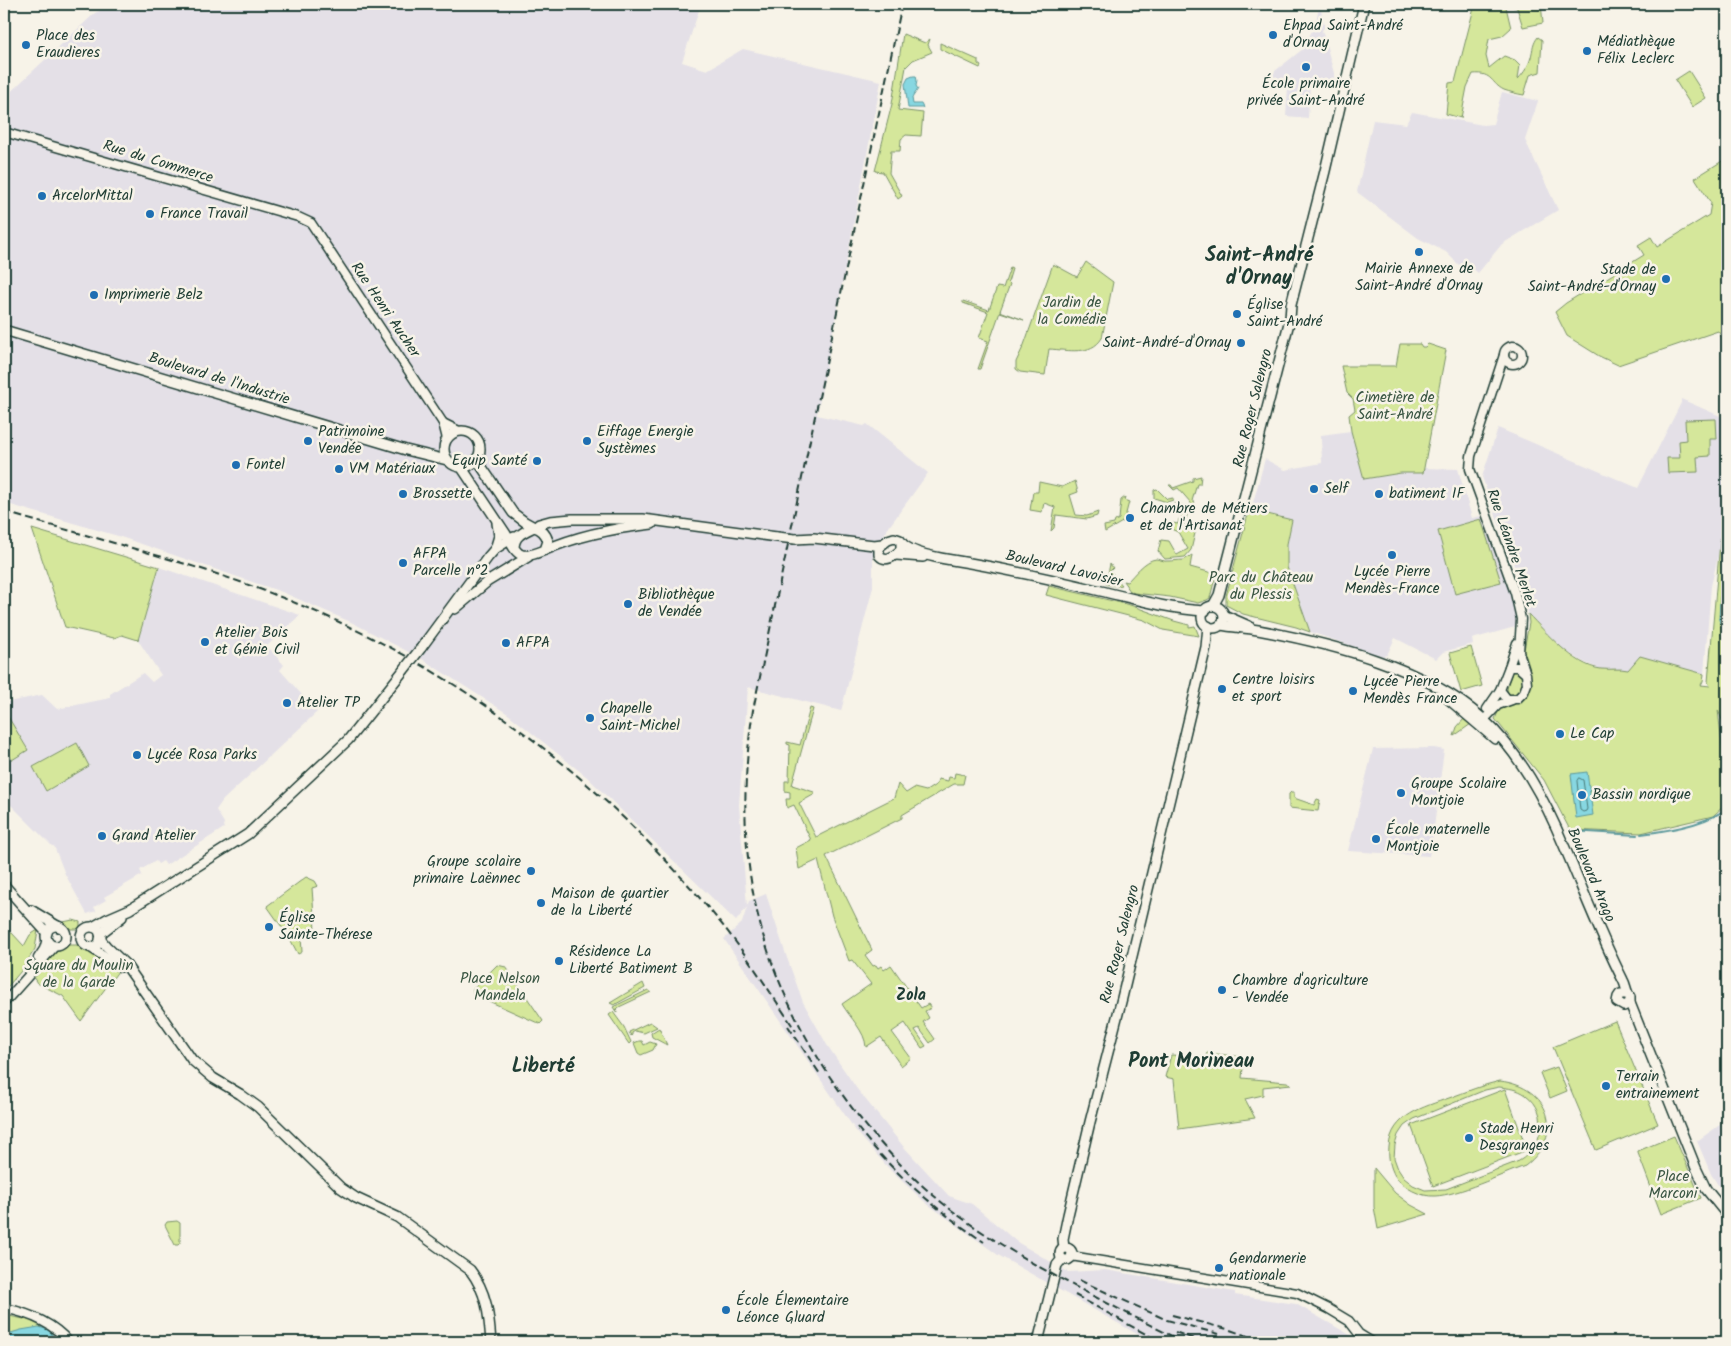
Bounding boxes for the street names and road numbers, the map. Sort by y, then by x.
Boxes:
street label: Rue du Commerce [100,134,216,190]
street label: Rue Henri Aucher [344,257,427,364]
street label: Boulevard de l'Industrie [145,346,293,412]
street label: Rue Roger Salengro [1227,346,1279,470]
street label: Rue Léandre Merlet [1480,486,1543,610]
street label: Boulevard Lavoisier [1003,544,1126,594]
street label: Boulevard Arago [1560,824,1622,926]
street label: Rue Roger Salengro [1094,882,1146,1006]

